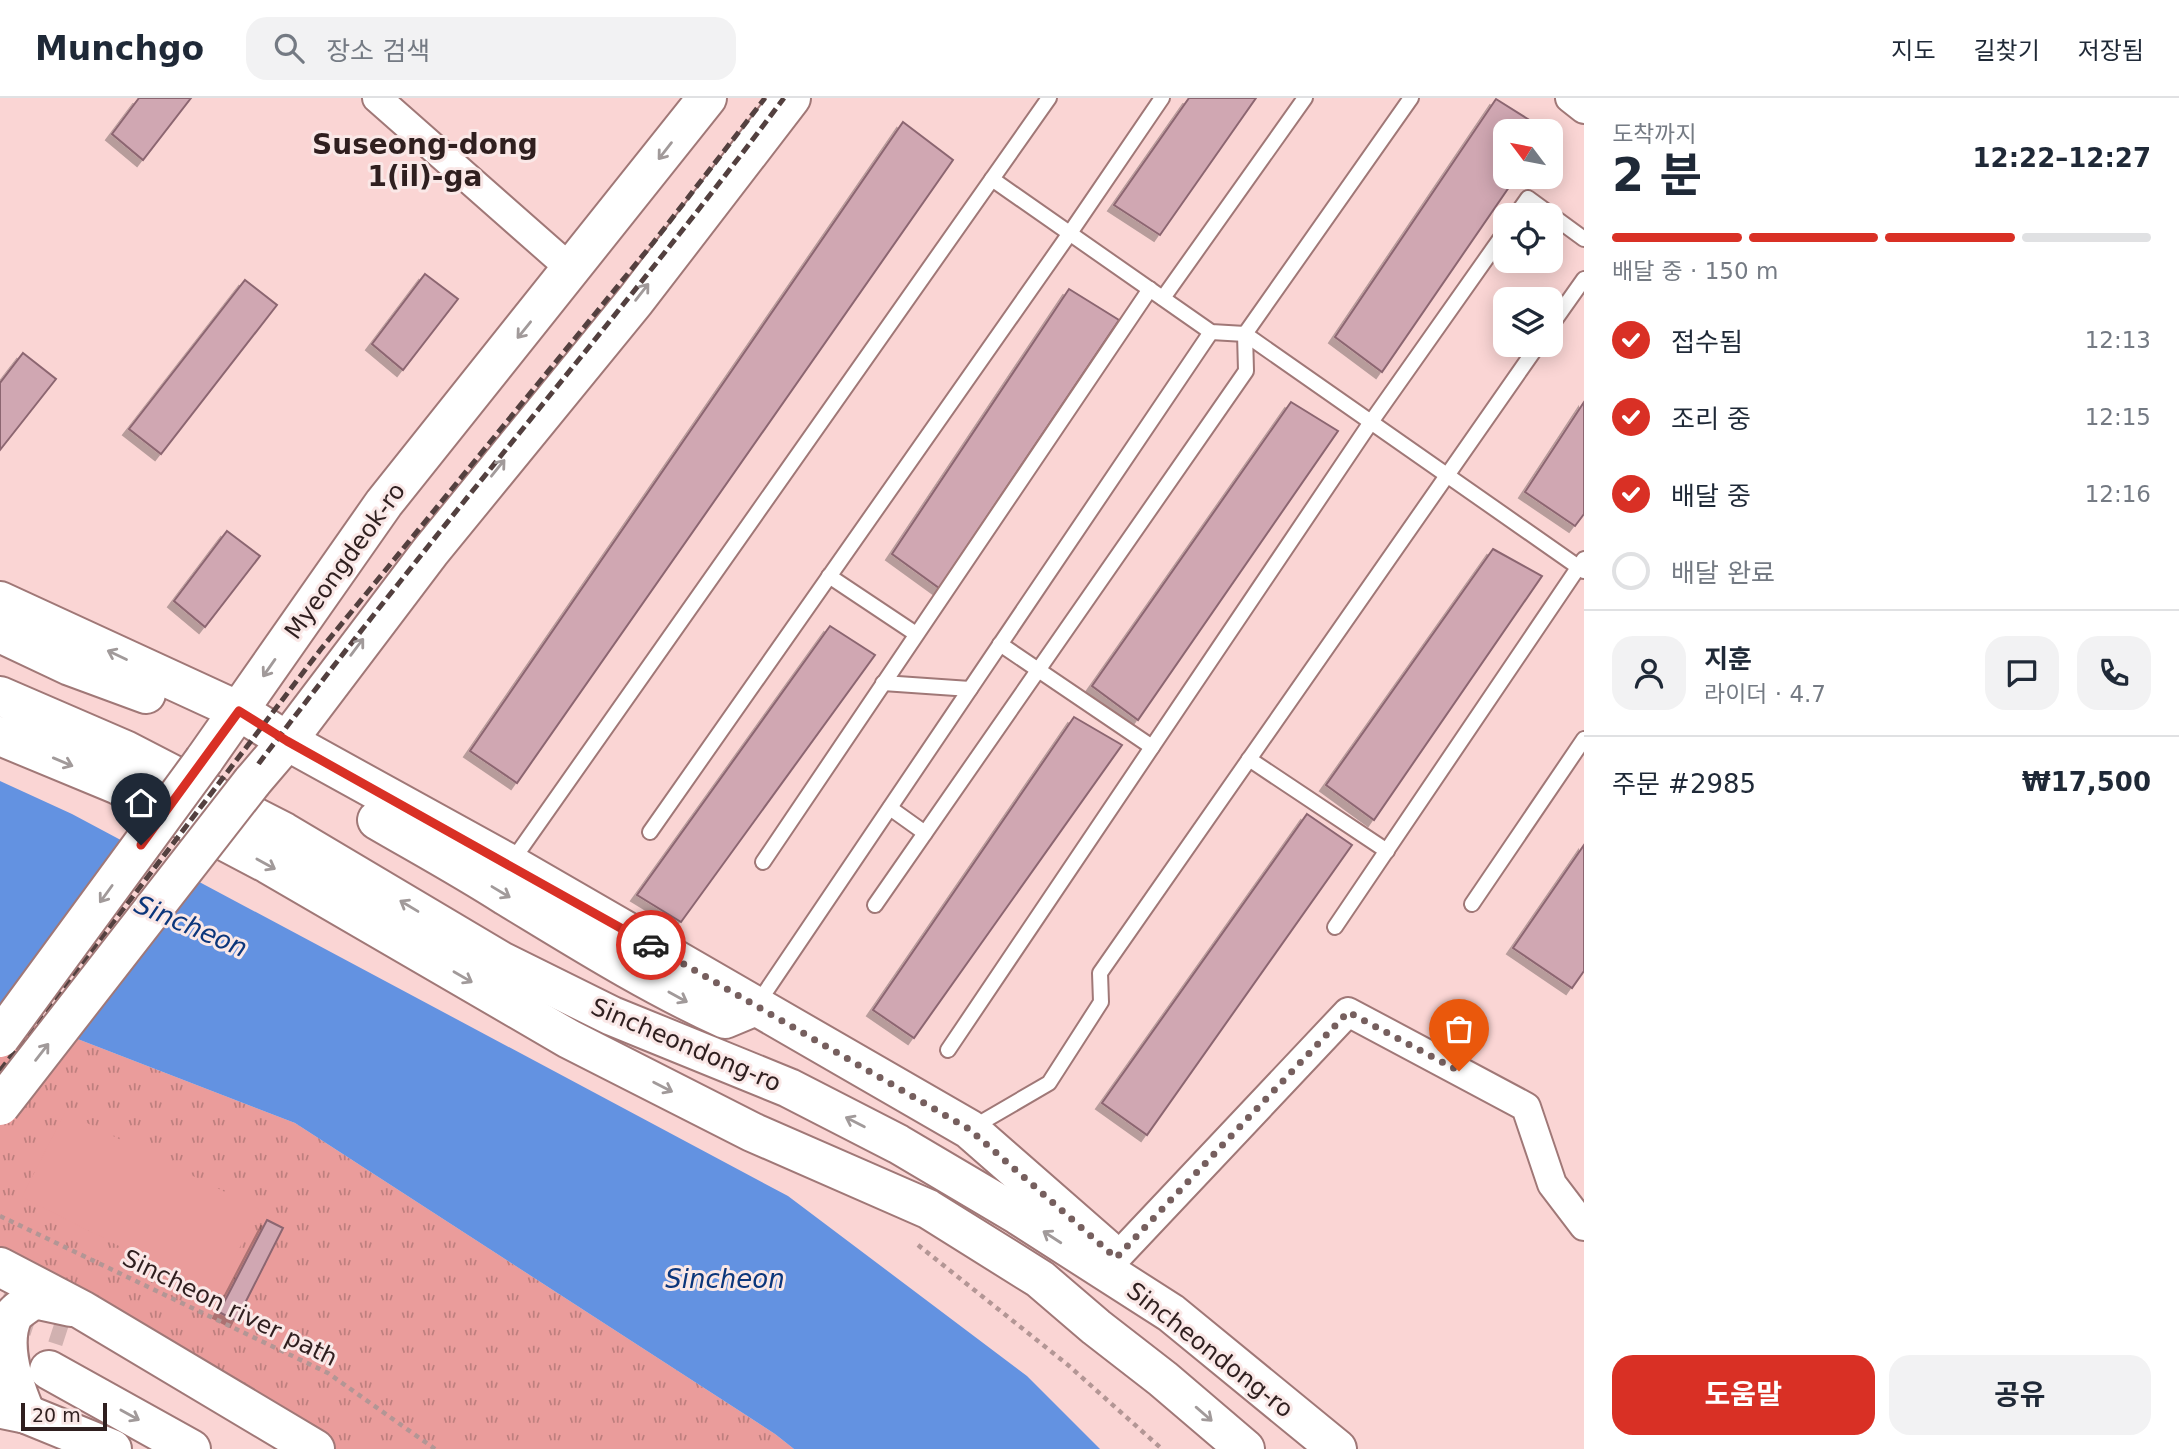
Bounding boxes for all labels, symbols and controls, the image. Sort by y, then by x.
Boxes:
search box [246,17,736,80]
text: Munchgo [35,29,204,68]
icon: search [270,29,308,67]
text: 장소 검색 [326,36,430,66]
text: 지도 [1891,37,1936,65]
text: 길찾기 [1974,37,2040,65]
text: 저장됨 [2078,37,2144,65]
north arrow [1493,119,1563,189]
map controls [1493,119,1563,357]
text: 도착까지 [1612,121,1697,147]
district label: Suseong-dong 1(il)-ga [312,128,538,193]
one-way arrow [657,142,673,160]
text: 12:22–12:27 [1972,143,2151,173]
text: 2 분 [1612,148,1702,202]
button: locate [1493,203,1563,273]
text: 배달 중 · 150 m [1612,258,1778,284]
one-way arrow [634,283,649,302]
button: layers [1493,287,1563,357]
one-way arrow [516,320,531,338]
icon: check [1612,321,1650,359]
text: 접수됨 [1671,327,1743,357]
text: 12:13 [2085,327,2151,353]
icon: check [1612,398,1650,436]
text: 조리 중 [1671,404,1751,434]
text: 12:15 [2085,404,2151,430]
one-way arrow [490,460,506,478]
icon: check [1612,475,1650,513]
street label: Myeongdeok-ro [279,478,411,644]
text: 배달 중 [1671,481,1751,511]
text: 12:16 [2085,481,2151,507]
text: 배달 완료 [1671,558,1775,588]
button: person [1612,636,1686,710]
button: chat [1985,636,2059,710]
button: phone [2077,636,2151,710]
one-way arrow [349,638,364,656]
text: 지훈 [1704,644,1752,674]
one-way arrow [107,648,128,661]
one-way arrow [262,658,276,677]
text: 라이더 · 4.7 [1704,681,1826,707]
one-way arrow [52,757,73,770]
text: ₩17,500 [2022,767,2151,797]
text: 주문 #2985 [1612,769,1756,799]
pin [111,773,171,845]
icon: home [122,784,160,822]
one-way arrow [256,857,276,871]
one-way arrow [98,884,113,903]
one-way arrow [490,886,510,900]
water label: Sincheon [130,889,252,963]
one-way arrow [399,899,419,913]
courier [616,910,686,980]
icon: car [632,926,670,964]
one-way arrow [453,971,473,985]
one-way arrow [667,990,688,1004]
street label: Sincheondong-ro [587,992,785,1098]
pin [1429,999,1489,1071]
icon: bag [1440,1010,1478,1048]
one-way arrow [34,1044,49,1062]
one-way arrow [652,1080,673,1094]
one-way arrow [845,1115,866,1129]
one-way arrow [1042,1229,1062,1243]
street label: Sincheon river path [118,1244,342,1372]
water label: Sincheon [665,1264,785,1294]
street label: Sincheondong-ro [1121,1276,1299,1424]
button: 도움말 [1612,1355,1875,1435]
button: 공유 [1889,1355,2151,1435]
scale bar [21,1400,107,1432]
text: 20 m [32,1404,81,1426]
one-way arrow [1195,1406,1213,1422]
one-way arrow [119,1409,140,1422]

